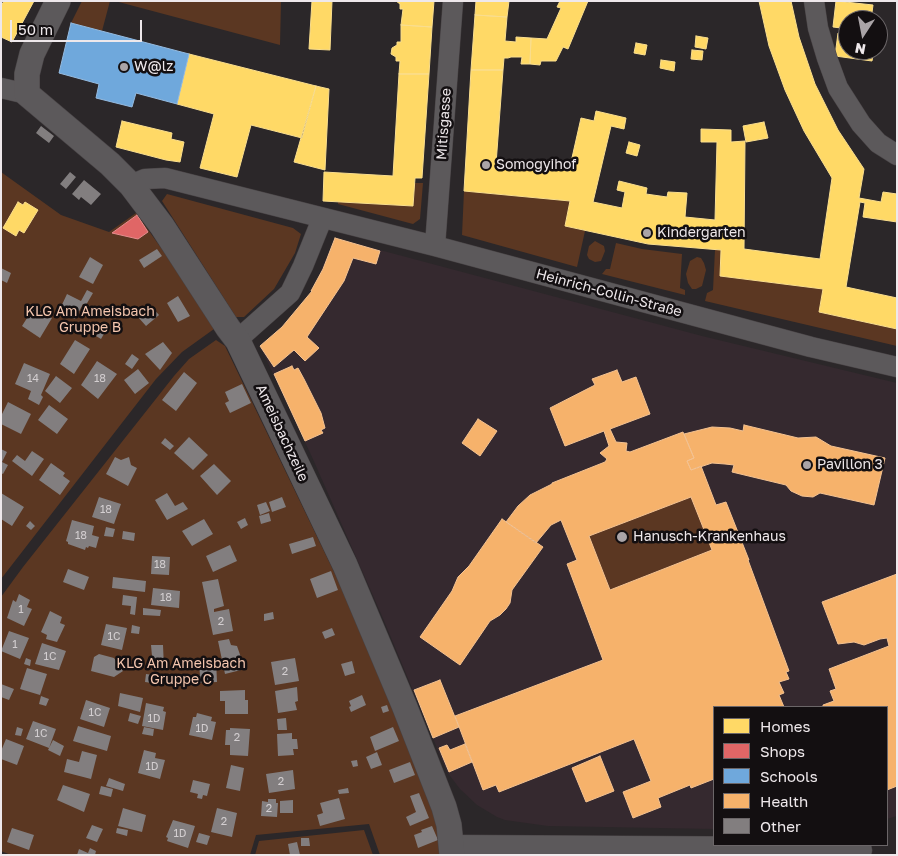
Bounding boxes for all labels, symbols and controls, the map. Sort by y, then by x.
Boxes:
scale bar [12,10,145,42]
north arrow [838,10,888,60]
text: 50 m [18,20,53,38]
text: N [853,40,867,59]
place label: W@lz [134,59,173,75]
marker: W@lz [118,61,130,73]
street label: Mitisgasse [433,87,455,161]
place label: Somogyihof [496,157,576,173]
marker: Somogyihof [480,159,492,171]
place label: Kindergarten [657,225,746,241]
marker: Kindergarten [641,227,653,239]
street label: Heinrich-Collin-Straße [534,265,684,321]
park label: KLG Am Ameisbach Gruppe B [25,304,155,336]
house number: 14 [27,372,39,386]
house number: 18 [94,372,106,386]
street label: Ameisbachzeile [252,382,312,484]
place label: Pavillon 3 [817,457,883,473]
marker: Pavillon 3 [801,459,813,471]
house number: 18 [100,503,112,517]
house number: 18 [75,529,87,543]
place label: Hanusch-Krankenhaus [633,529,786,545]
marker: Hanusch-Krankenhaus [615,530,629,544]
house number: 18 [154,558,166,572]
house number: 18 [160,591,172,605]
house number: 1 [18,603,24,617]
house number: 2 [218,615,224,629]
house number: 1C [108,630,120,644]
house number: 1 [12,638,18,652]
house number: 1C [44,650,56,664]
park label: KLG Am Ameisbach Gruppe C [116,656,246,689]
house number: 2 [282,665,288,679]
house number: 1C [89,706,101,720]
legend [713,706,888,846]
house number: 1D [147,712,161,726]
text: Homes [760,717,810,735]
house number: 1D [195,722,209,736]
house number: 1C [35,727,47,741]
house number: 2 [234,731,240,745]
text: Shops [760,742,805,760]
house number: 1D [145,760,159,774]
text: Schools [760,767,818,785]
house number: 2 [278,775,284,789]
text: Health [760,792,808,810]
house number: 2 [266,802,272,816]
house number: 2 [221,815,227,829]
text: Other [760,817,801,835]
house number: 1D [173,827,187,841]

